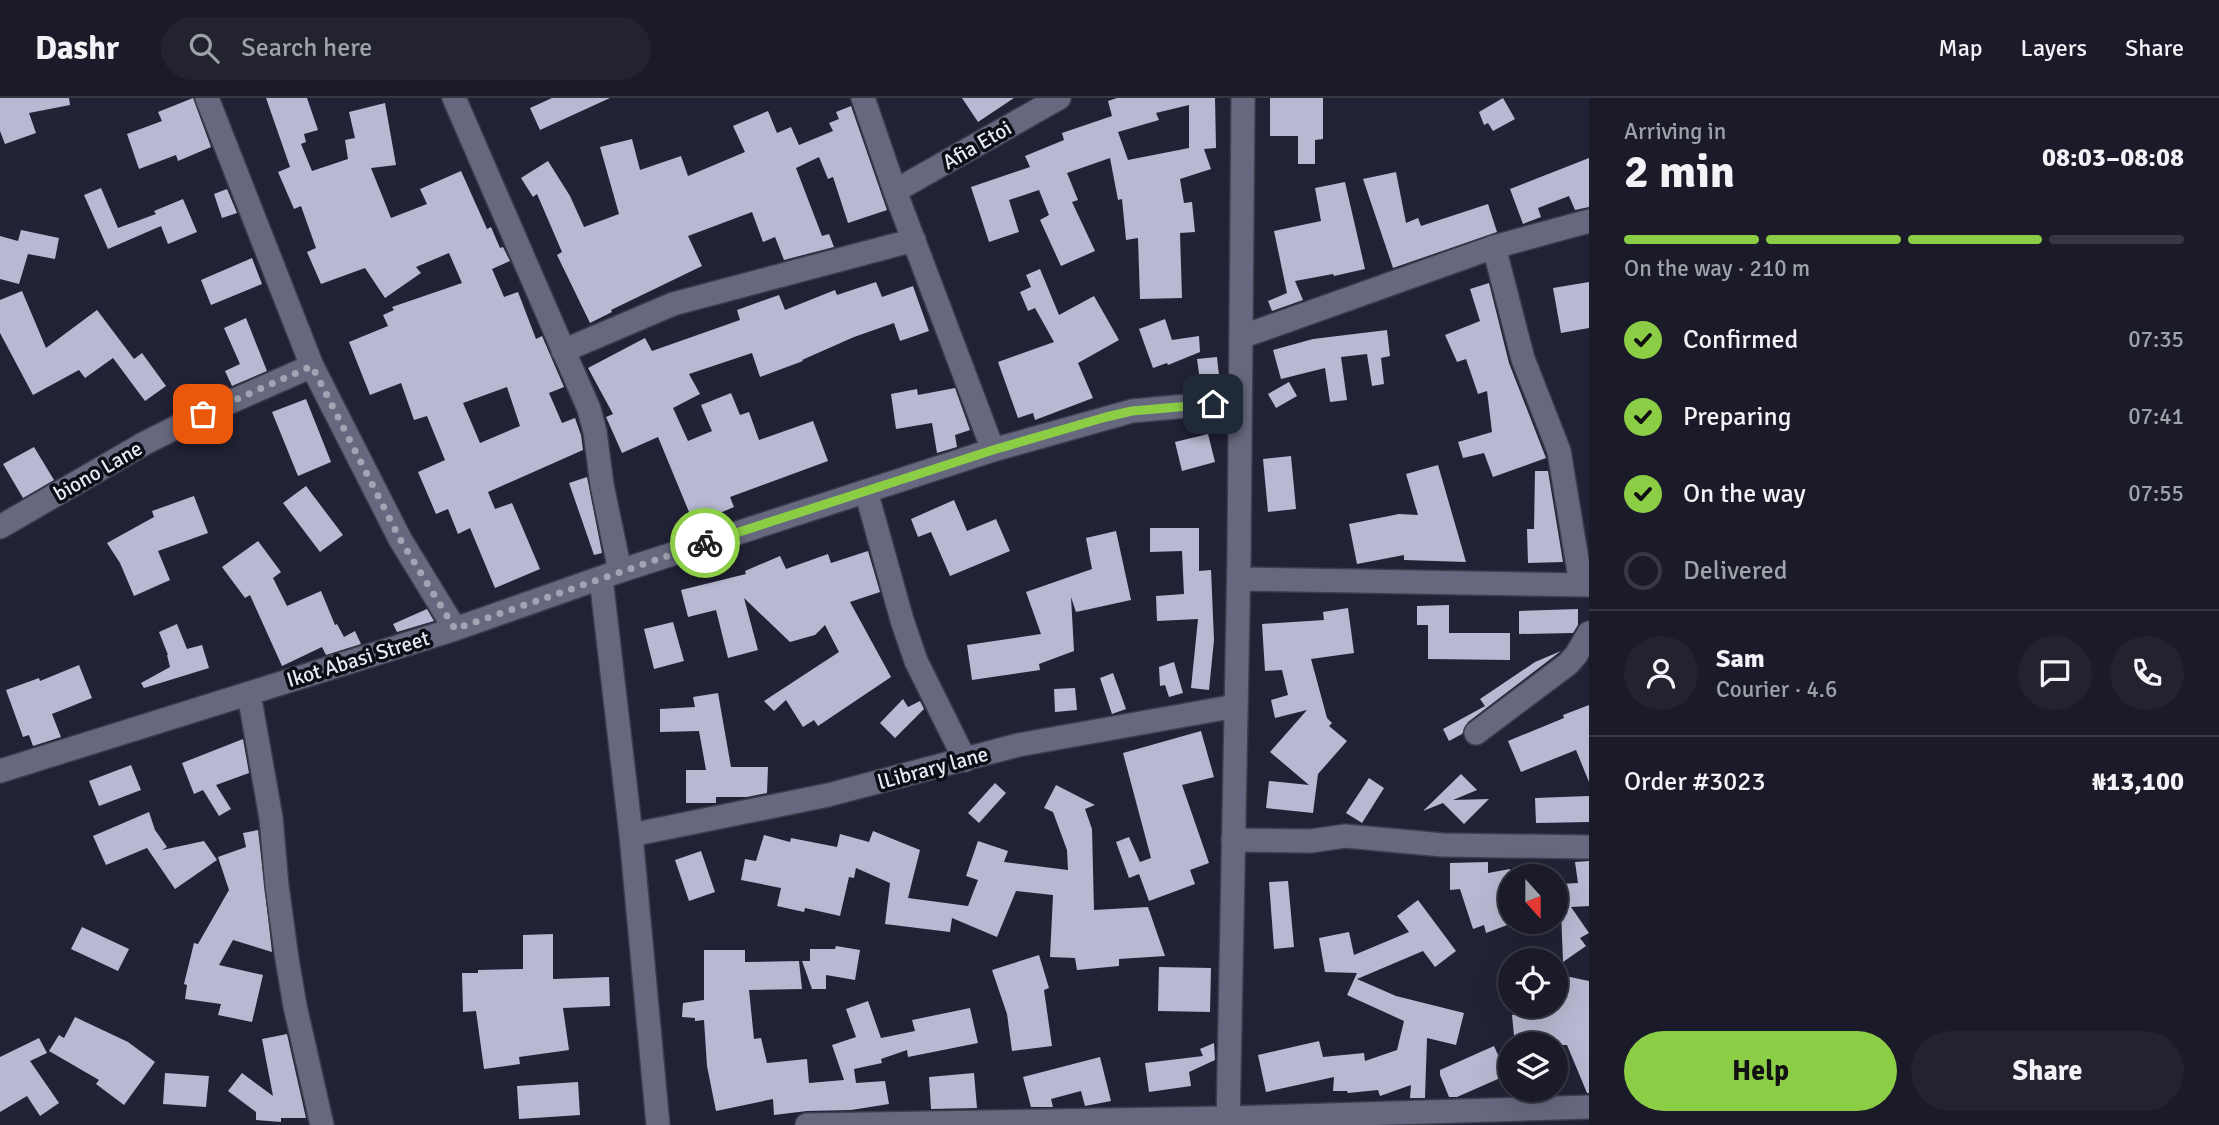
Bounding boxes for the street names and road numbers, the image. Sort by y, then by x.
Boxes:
street label: Afia Etoi [938,115,1016,175]
street label: biono Lane [49,435,147,507]
street label: Ikot Abasi Street [284,625,432,693]
street label: lLibrary lane [875,741,991,795]

